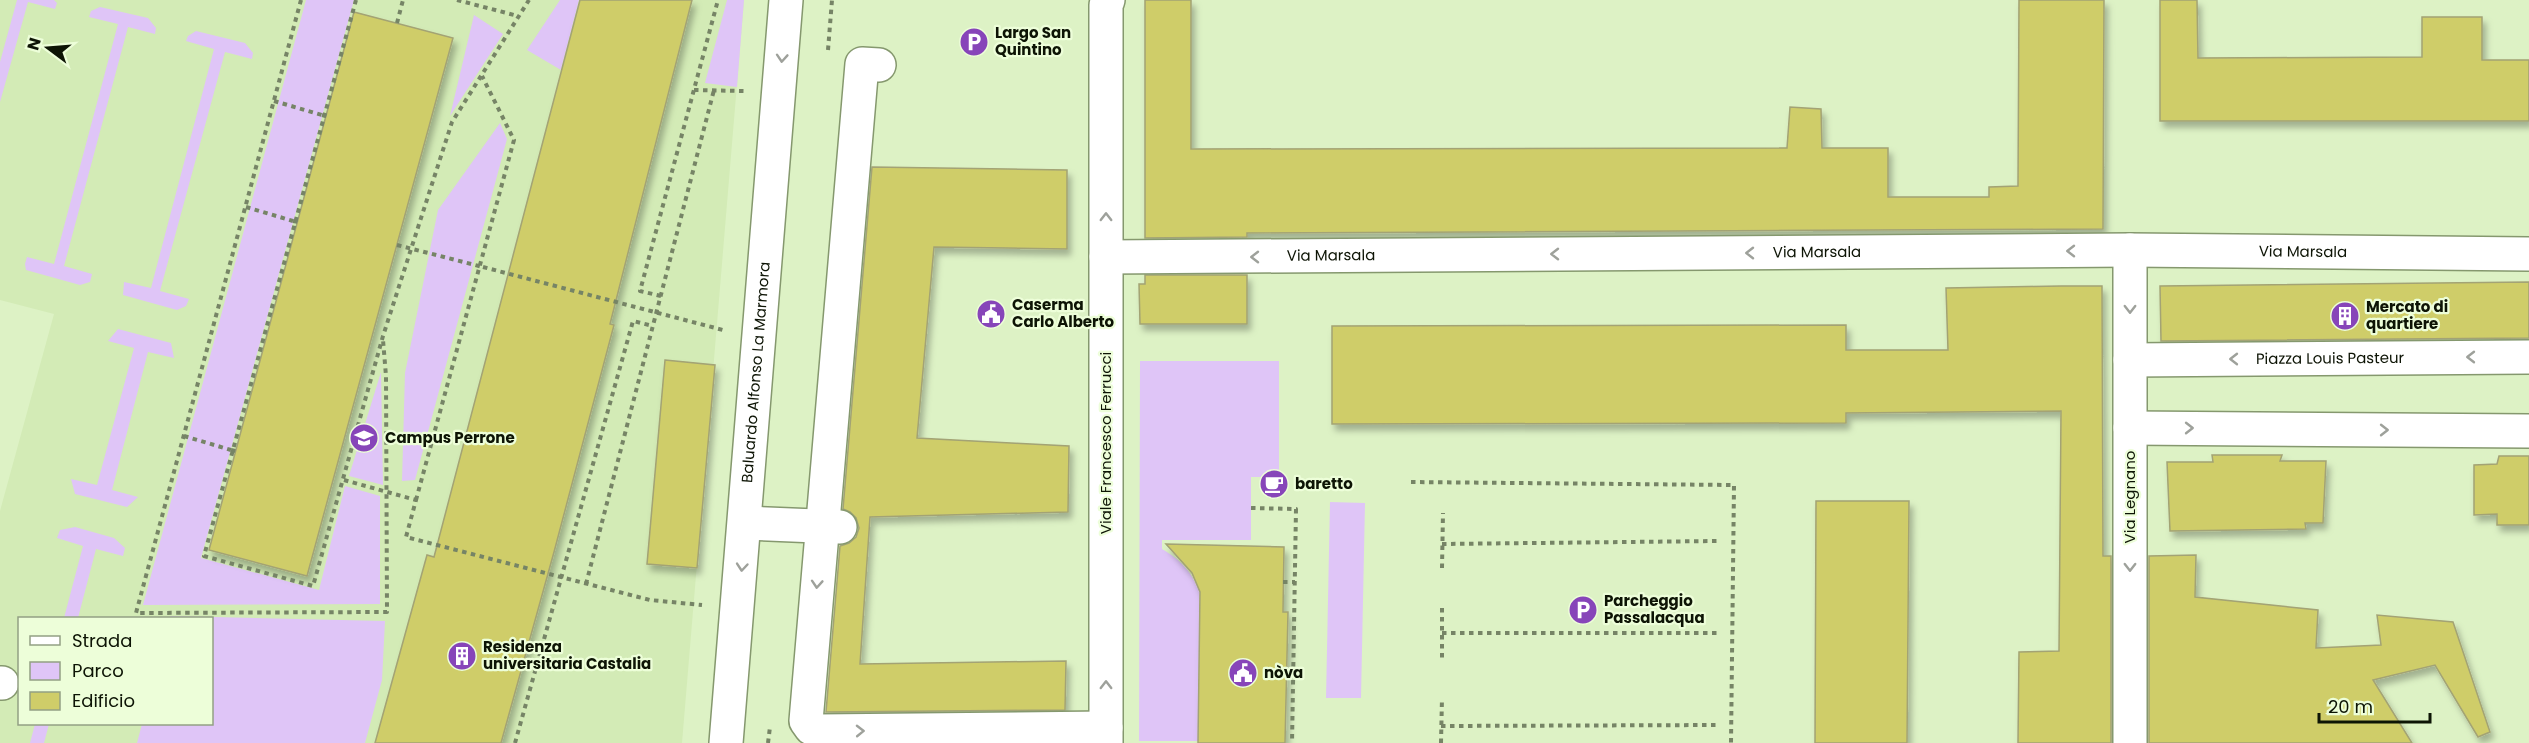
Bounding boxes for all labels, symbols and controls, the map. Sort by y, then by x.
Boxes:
north arrow [18,18,78,78]
place label: Largo San Quintino [995,22,1071,60]
parking icon: Largo San Quintino [958,26,990,58]
text: N [21,35,47,53]
one-way arrow [776,54,789,63]
one-way arrow [1100,212,1112,221]
street label: Via Marsala [2259,240,2347,262]
street label: Via Marsala [1773,241,1861,262]
street label: Via Marsala [1287,244,1375,266]
one-way arrow [2067,244,2076,257]
one-way arrow [1746,247,1755,259]
one-way arrow [1551,248,1560,260]
one-way arrow [1251,250,1260,263]
street label: Baluardo Alfonso La Marmora [736,261,775,484]
place label: Caserma Carlo Alberto [1012,294,1115,332]
place label: Mercato di quartiere [2366,296,2448,334]
public building icon: Caserma Carlo Alberto [975,298,1007,330]
building icon: Mercato di quartiere [2329,300,2361,332]
one-way arrow [2124,304,2136,313]
street label: Piazza Louis Pasteur [2256,347,2405,369]
one-way arrow [2466,351,2475,364]
street label: Viale Francesco Ferrucci [1095,352,1116,534]
one-way arrow [2229,353,2238,365]
school or university icon: Campus Perrone [348,422,380,454]
one-way arrow [2184,422,2193,434]
one-way arrow [2379,424,2388,436]
place label: Campus Perrone [385,427,515,448]
street label: Via Legnano [2119,451,2140,543]
cafe icon: baretto [1258,468,1290,500]
place label: baretto [1295,473,1353,494]
one-way arrow [736,562,749,571]
one-way arrow [2124,562,2136,571]
one-way arrow [811,580,824,589]
place label: Parcheggio Passalacqua [1604,590,1705,628]
parking icon: Parcheggio Passalacqua [1567,594,1599,626]
legend [18,617,213,725]
text: Strada [72,628,132,653]
place label: Residenza universitaria Castalia [483,636,651,674]
building icon: Residenza universitaria Castalia [446,640,478,672]
public building icon: nòva [1227,657,1259,689]
text: Parco [72,658,124,683]
place label: nòva [1264,662,1303,683]
one-way arrow [1100,680,1112,689]
scale bar [2319,686,2430,724]
text: Edificio [72,688,135,713]
text: 20 m [2328,694,2373,719]
one-way arrow [856,725,865,737]

